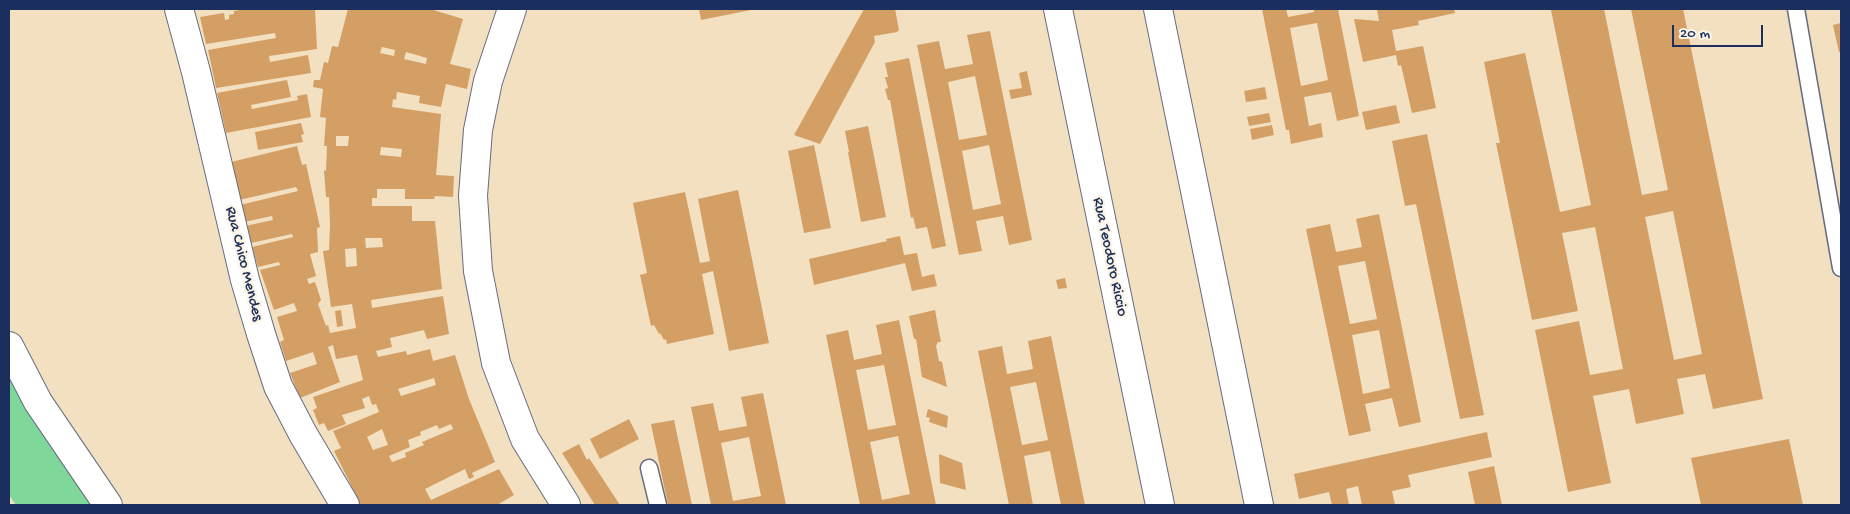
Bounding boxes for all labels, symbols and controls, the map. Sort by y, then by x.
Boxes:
scale bar [1675,15,1766,47]
text: 20 m [1680,25,1710,43]
street label: Rua Teodoro Riccio [1087,196,1131,318]
street label: Rua Chico Mendes [219,205,267,323]

